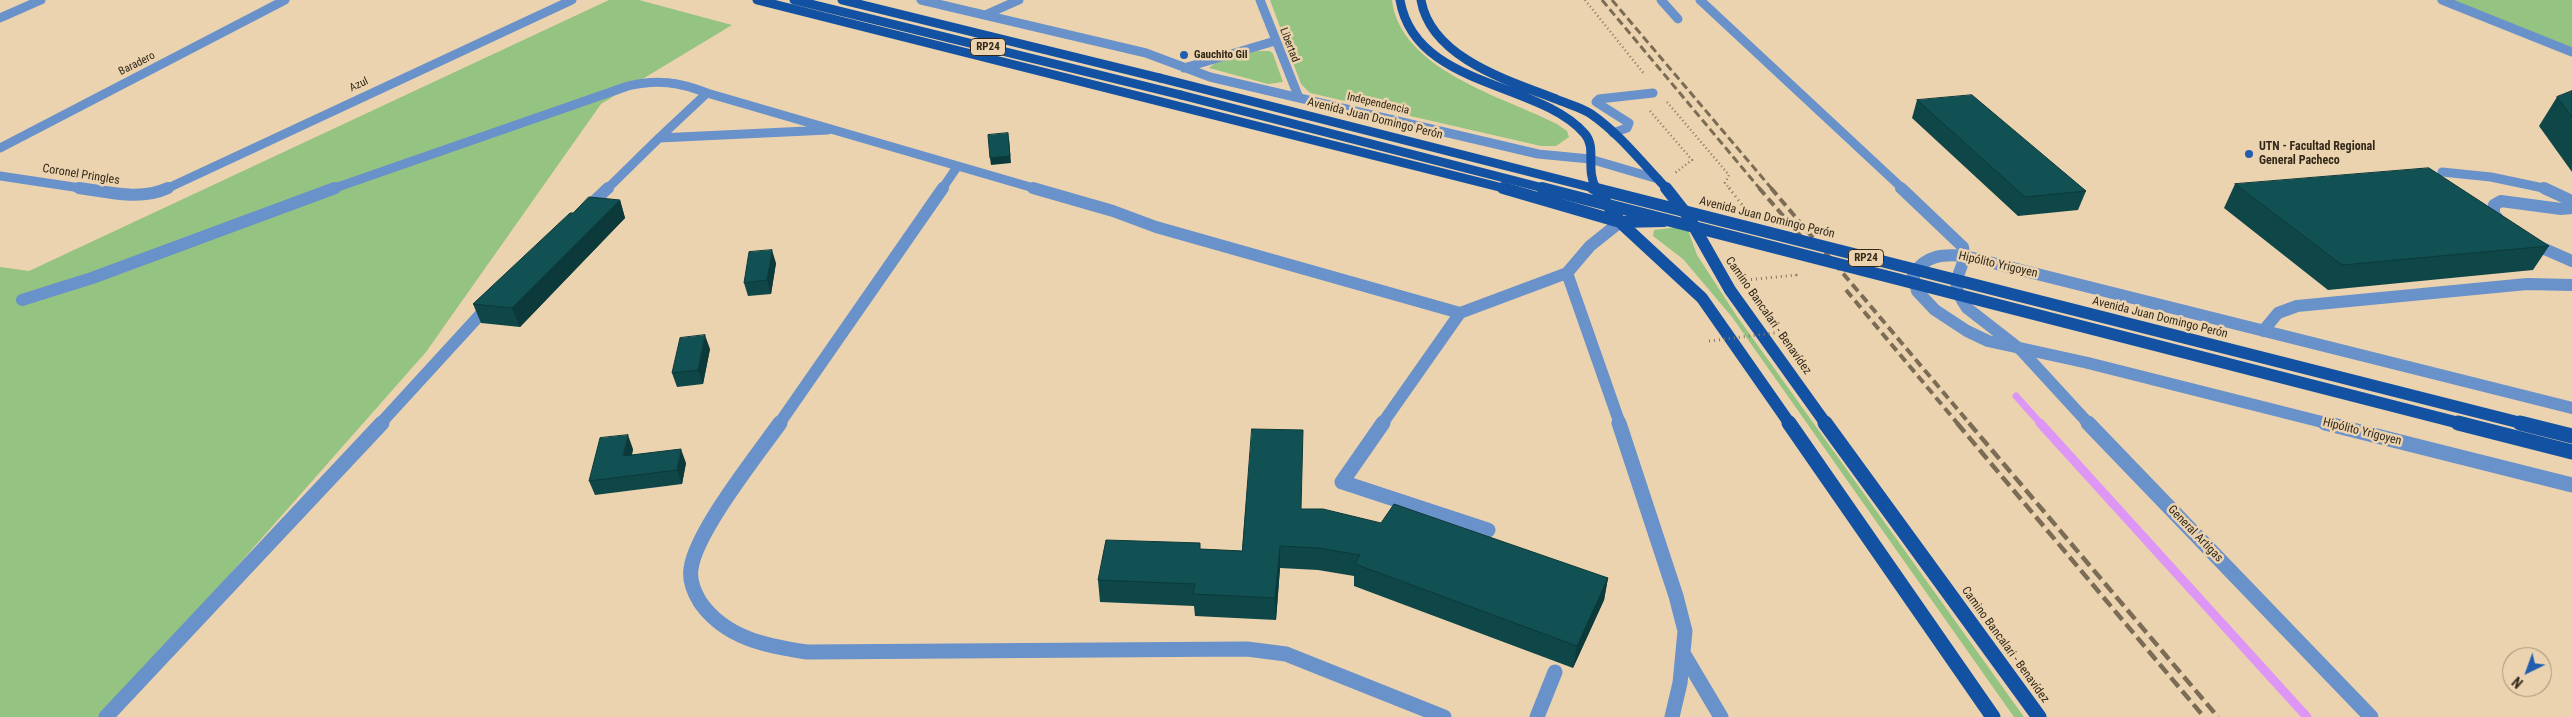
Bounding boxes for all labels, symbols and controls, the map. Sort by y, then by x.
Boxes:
street label: Libertad [1276,26,1302,64]
road number: RP24 [970,38,1006,56]
place label: Gauchito Gil [1194,48,1247,62]
street label: Baradero [117,49,157,79]
marker: Gauchito Gil [1178,49,1190,61]
street label: Azul [348,75,370,95]
street label: Independencia [1346,90,1410,118]
street label: Avenida Juan Domingo Perón [1306,95,1444,143]
place label: UTN - Facultad Regional General Pacheco [2259,140,2375,168]
marker: UTN - Facultad Regional General Pacheco [2243,148,2255,160]
street label: Coronel Pringles [41,162,121,188]
street label: Avenida Juan Domingo Perón [1698,194,1836,242]
street label: Hipólito Yrigoyen [1957,249,2039,281]
road number: RP24 [1848,250,1884,266]
street label: Camino Bancalari - Benavídez [1722,254,1814,378]
street label: Avenida Juan Domingo Perón [2091,294,2229,342]
street label: Hipólito Yrigoyen [2321,415,2403,449]
street label: General Artigas [2164,503,2226,565]
street label: Camino Bancalari - Benavídez [1958,584,2052,706]
north arrow [2502,647,2552,697]
text: N [2509,674,2526,691]

